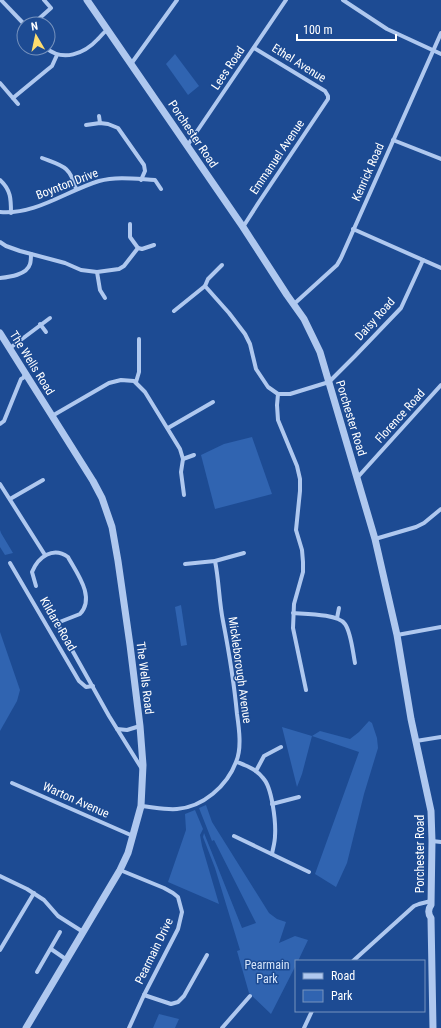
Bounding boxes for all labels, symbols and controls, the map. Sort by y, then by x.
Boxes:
north arrow [16,16,56,56]
scale bar [297,16,396,42]
text: N [30,20,39,34]
text: 100 m [303,23,333,37]
street label: Ethel Avenue [269,41,329,85]
street label: Lees Road [208,44,248,92]
street label: Porchester Road [165,98,221,170]
street label: Emmanuel Avenue [247,117,307,197]
street label: Kenrick Road [349,141,387,203]
street label: Boynton Drive [34,166,100,202]
street label: Daisy Road [352,295,398,343]
street label: The Wells Road [7,328,57,398]
street label: Porchester Road [333,379,369,458]
street label: Florence Road [372,386,428,446]
street label: Kildare Road [37,595,79,653]
street label: Mickleborough Avenue [226,616,254,725]
street label: The Wells Road [134,641,156,715]
street label: Warton Avenue [41,779,112,821]
street label: Porchester Road [413,815,427,893]
street label: Pearmain Drive [132,915,176,986]
park label: Pearmain Park [245,958,290,986]
legend [295,960,425,1012]
text: Road [331,969,355,983]
text: Park [331,989,353,1003]

